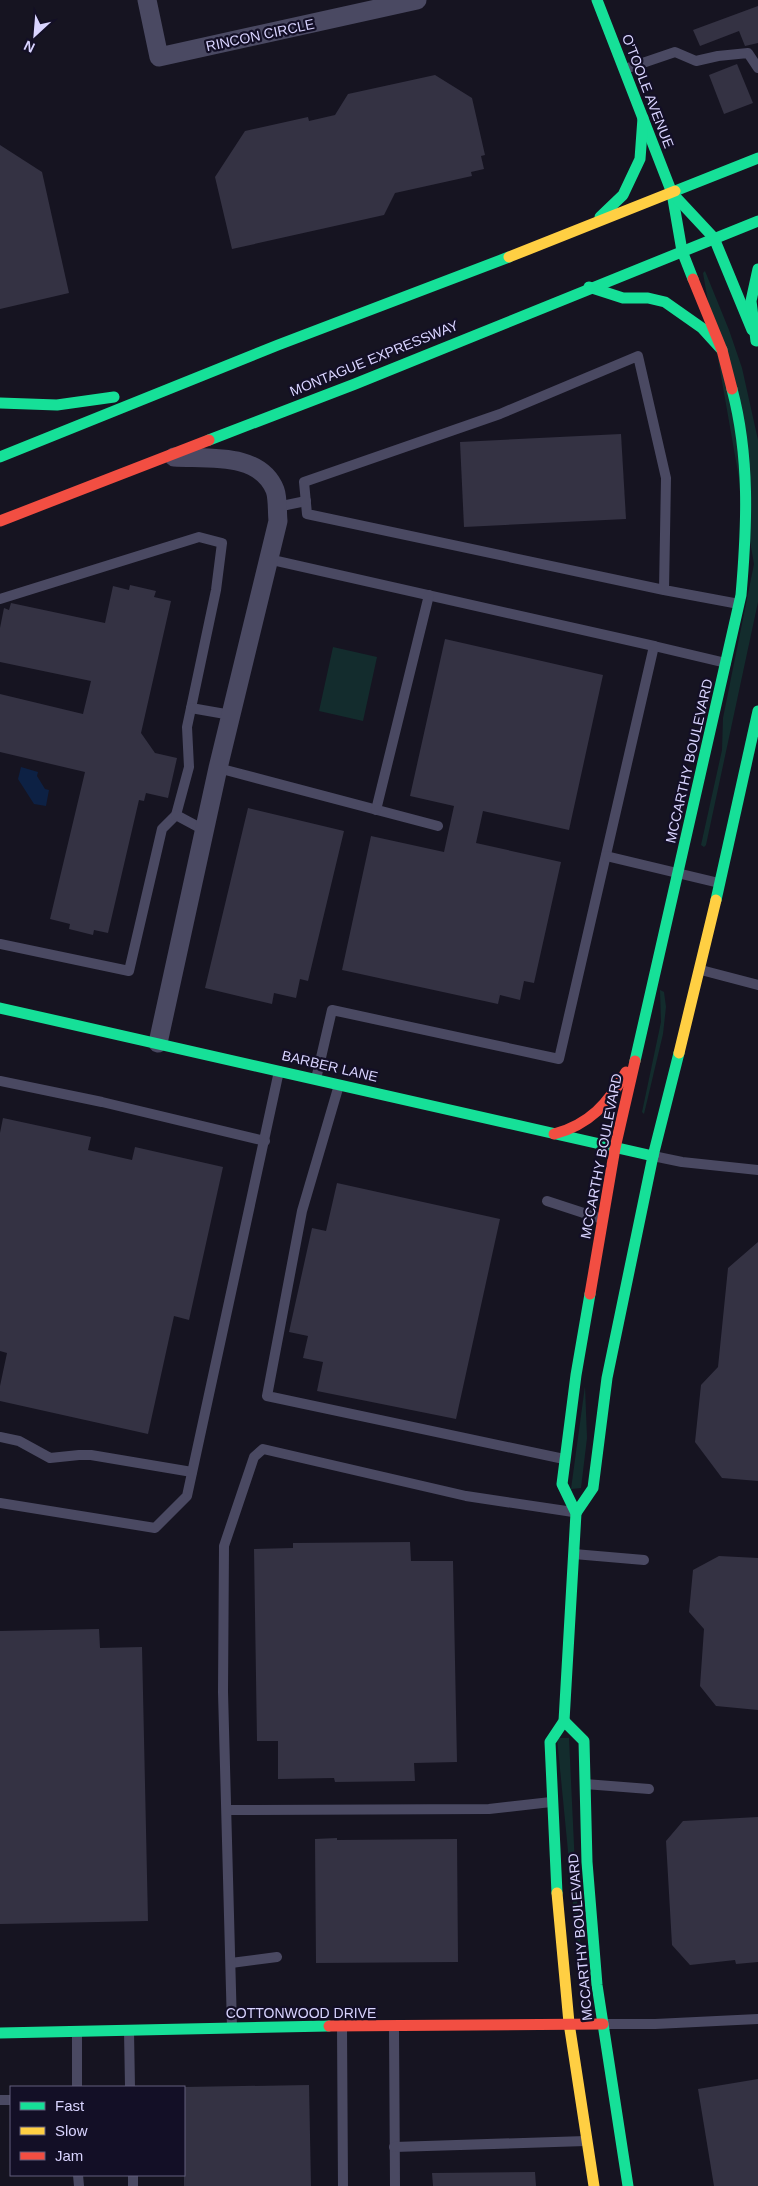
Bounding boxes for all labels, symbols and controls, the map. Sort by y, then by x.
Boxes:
north arrow [10,10,60,60]
street label: RINCON CIRCLE [204,16,316,54]
street label: O’TOOLE AVENUE [619,32,677,150]
text: N [21,37,37,56]
street label: MONTAGUE EXPRESSWAY [287,317,461,399]
street label: MCCARTHY BOULEVARD [662,677,716,845]
street label: BARBER LANE [280,1047,380,1085]
street label: MCCARTHY BOULEVARD [577,1072,625,1240]
street label: MCCARTHY BOULEVARD [565,1853,595,2021]
street label: COTTONWOOD DRIVE [226,2005,376,2021]
legend [10,2086,185,2176]
text: Fast [55,2097,85,2114]
text: Slow [55,2122,88,2139]
text: Jam [55,2147,83,2164]

